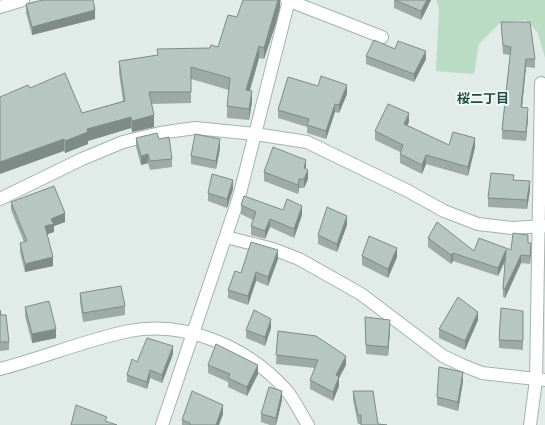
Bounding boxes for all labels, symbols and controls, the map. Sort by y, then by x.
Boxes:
district label: 桜二丁目 [457,89,509,107]

